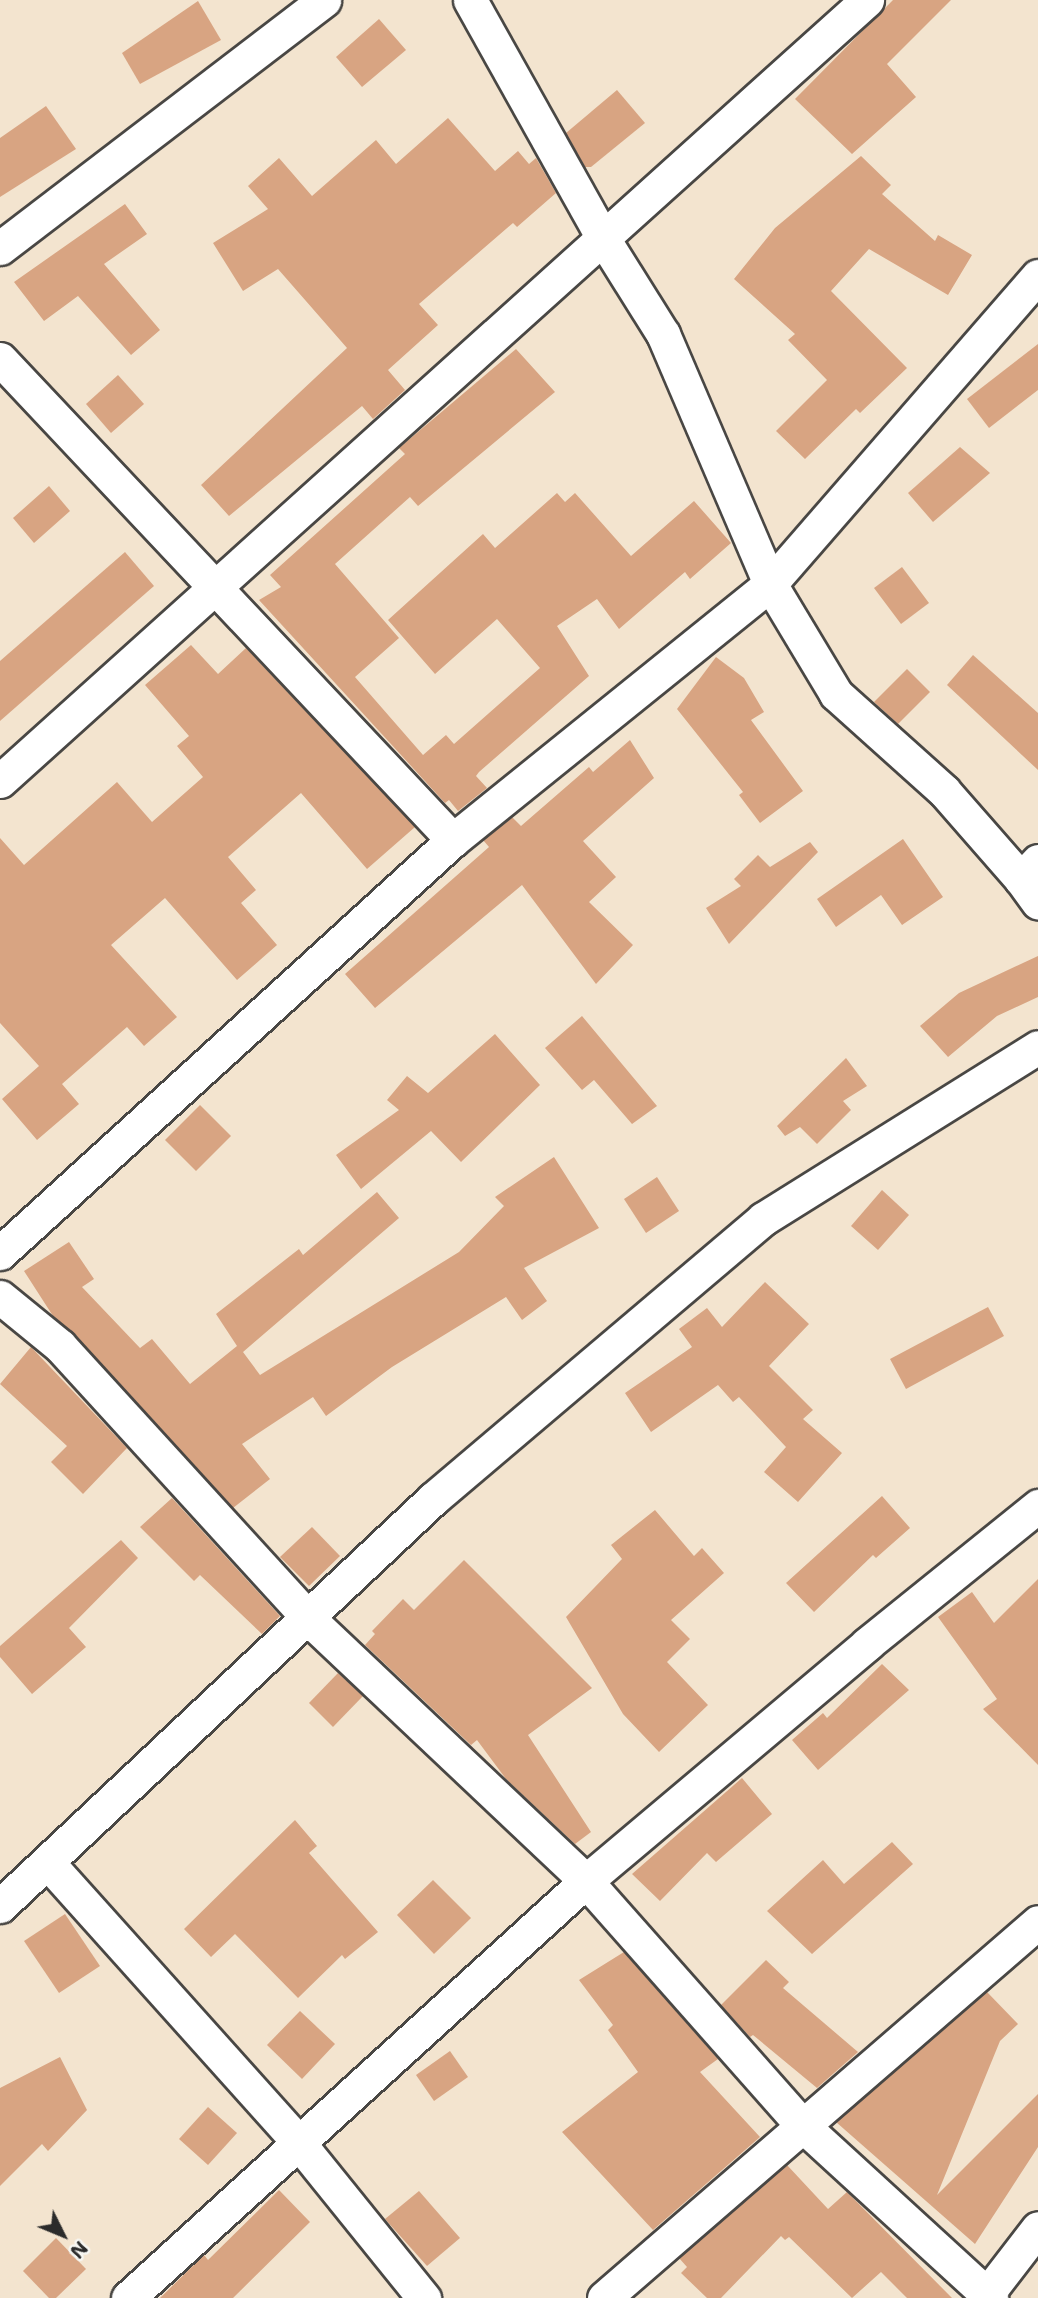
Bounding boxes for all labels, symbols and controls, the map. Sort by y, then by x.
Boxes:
north arrow [28,2200,98,2270]
text: N [64,2236,93,2264]

